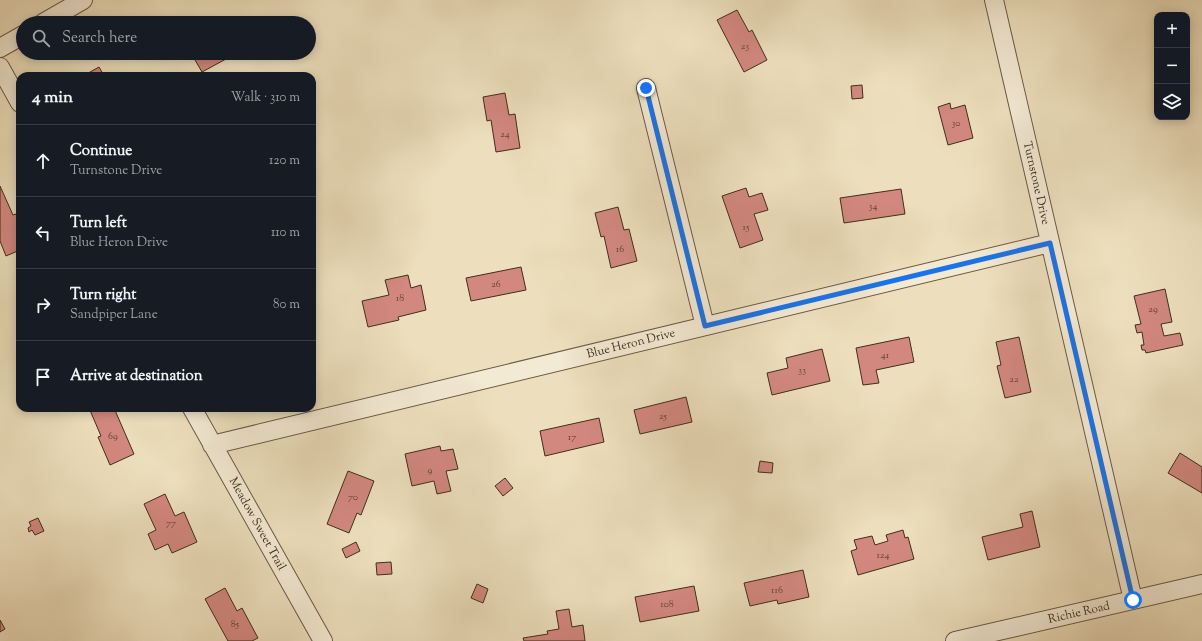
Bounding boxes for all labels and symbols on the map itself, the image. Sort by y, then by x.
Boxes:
house number: 23 [741,39,749,54]
route end [637,79,655,97]
house number: 30 [951,116,961,131]
house number: 24 [500,127,510,142]
street label: Turnstone Drive [1018,139,1054,227]
house number: 34 [868,199,878,214]
house number: 15 [743,220,750,235]
house number: 16 [616,242,624,257]
house number: 26 [491,277,501,292]
house number: 18 [396,291,404,306]
house number: 29 [1148,302,1158,317]
street label: Blue Heron Drive [585,324,677,364]
house number: 41 [881,348,890,363]
house number: 33 [798,363,806,378]
house number: 22 [1009,372,1019,387]
house number: 25 [659,409,668,424]
house number: 69 [108,429,118,444]
house number: 17 [568,430,576,445]
house number: 9 [428,463,433,478]
street label: Meadow Sweet Trail [224,474,290,574]
house number: 70 [348,490,358,505]
house number: 77 [166,516,176,531]
house number: 124 [876,548,890,563]
house number: 116 [771,583,783,598]
route start [1124,591,1142,609]
house number: 108 [660,597,674,612]
street label: Richie Road [1046,597,1112,629]
house number: 85 [231,617,240,632]

